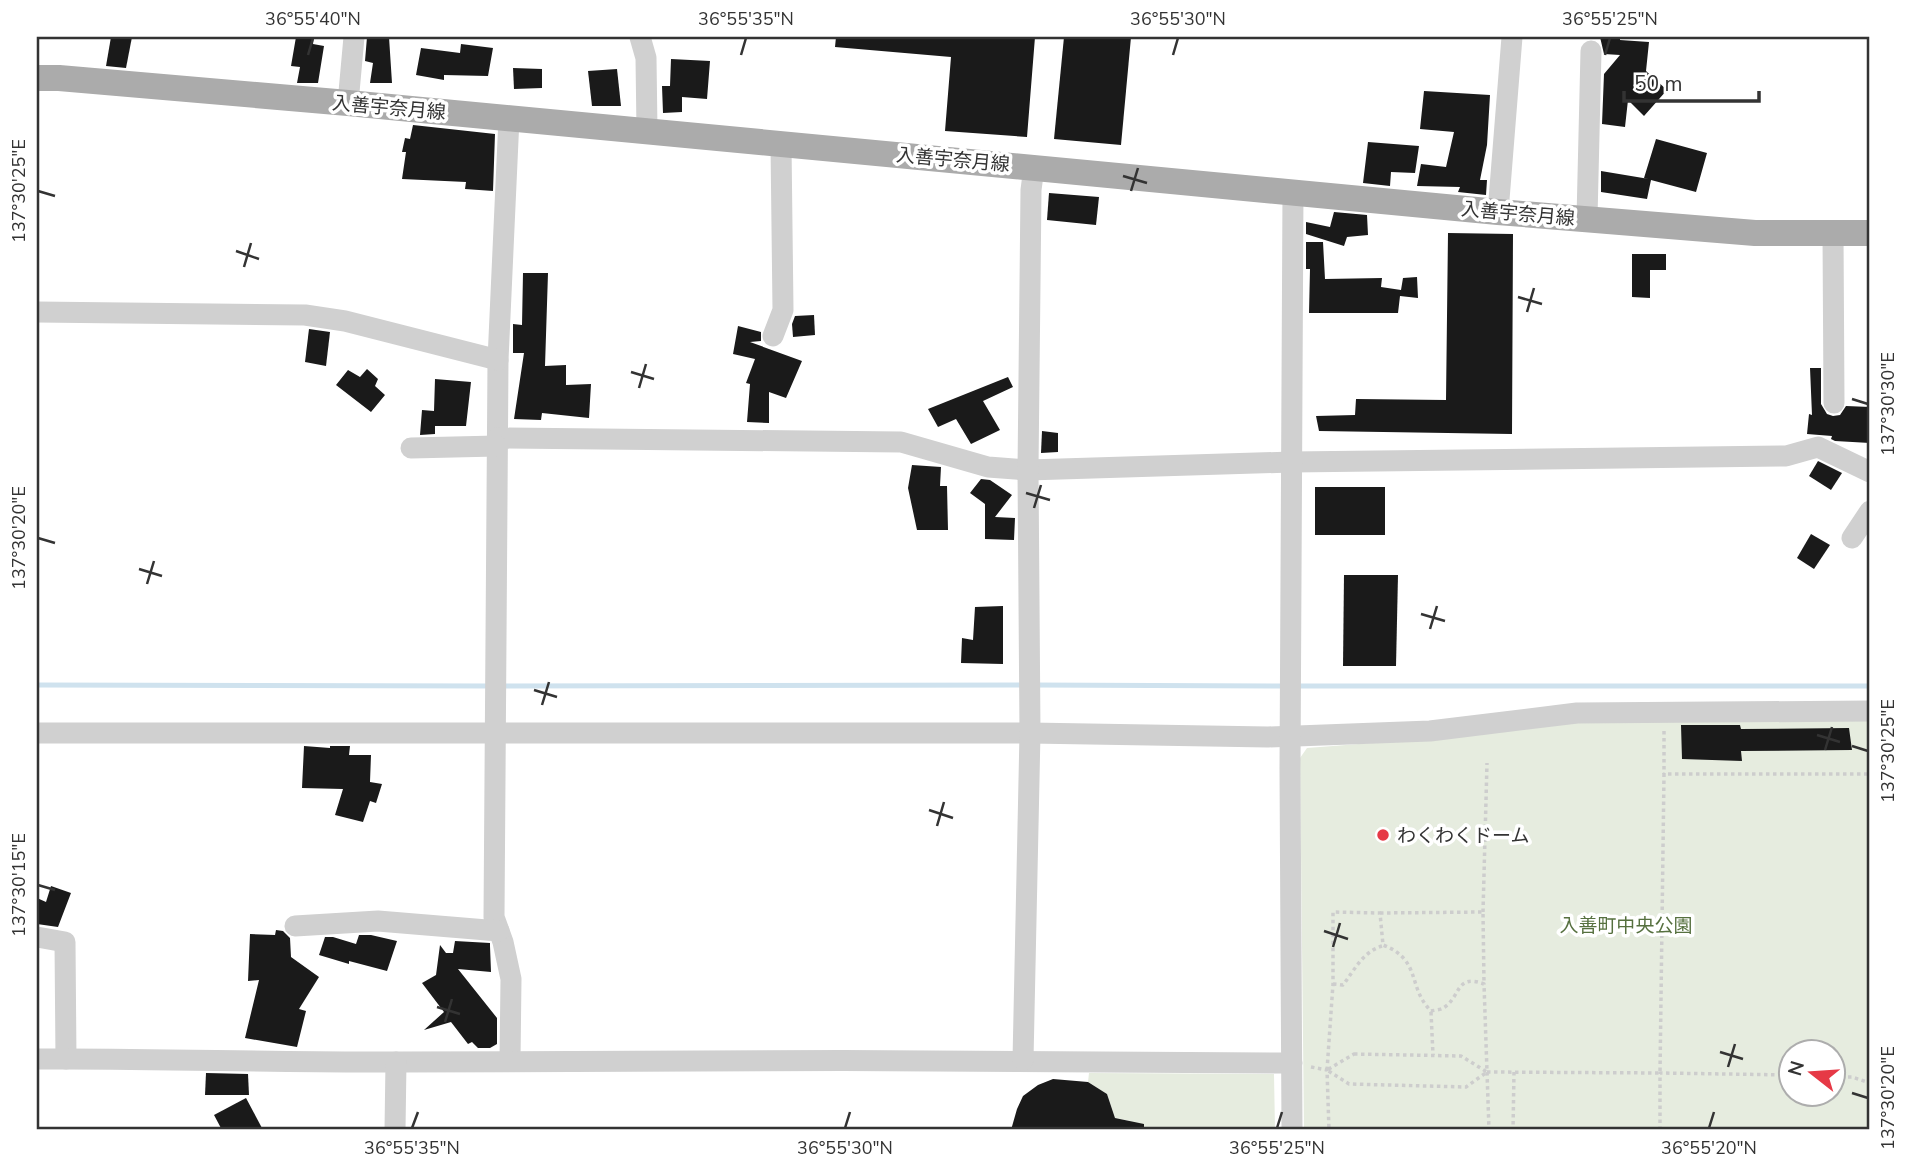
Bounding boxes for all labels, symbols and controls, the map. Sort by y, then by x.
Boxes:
text: 36°55'40"N [265,7,361,31]
text: 36°55'35"N [698,7,794,31]
text: 36°55'30"N [1130,7,1226,31]
text: 36°55'25"N [1562,7,1658,31]
scale bar [1624,60,1758,104]
text: 50 m [1634,70,1683,98]
street label: 入善宇奈月線 [331,90,447,126]
text: 137°30'25"E [7,139,31,243]
street label: 入善宇奈月線 [895,142,1011,178]
street label: 入善宇奈月線 [1460,196,1576,232]
text: 137°30'30"E [1876,352,1900,456]
text: 137°30'20"E [7,486,31,590]
text: 137°30'25"E [1876,699,1900,803]
place label: わくわくドーム [1397,823,1529,849]
marker: わくわくドーム [1375,827,1391,843]
text: 137°30'15"E [7,833,31,937]
park label: 入善町中央公園 [1559,913,1693,939]
north arrow [1778,1038,1848,1108]
text: 137°30'20"E [1876,1046,1900,1150]
text: N [1782,1058,1811,1079]
text: 36°55'35"N [364,1136,460,1160]
text: 36°55'30"N [797,1136,893,1160]
text: 36°55'25"N [1229,1136,1325,1160]
text: 36°55'20"N [1661,1136,1757,1160]

